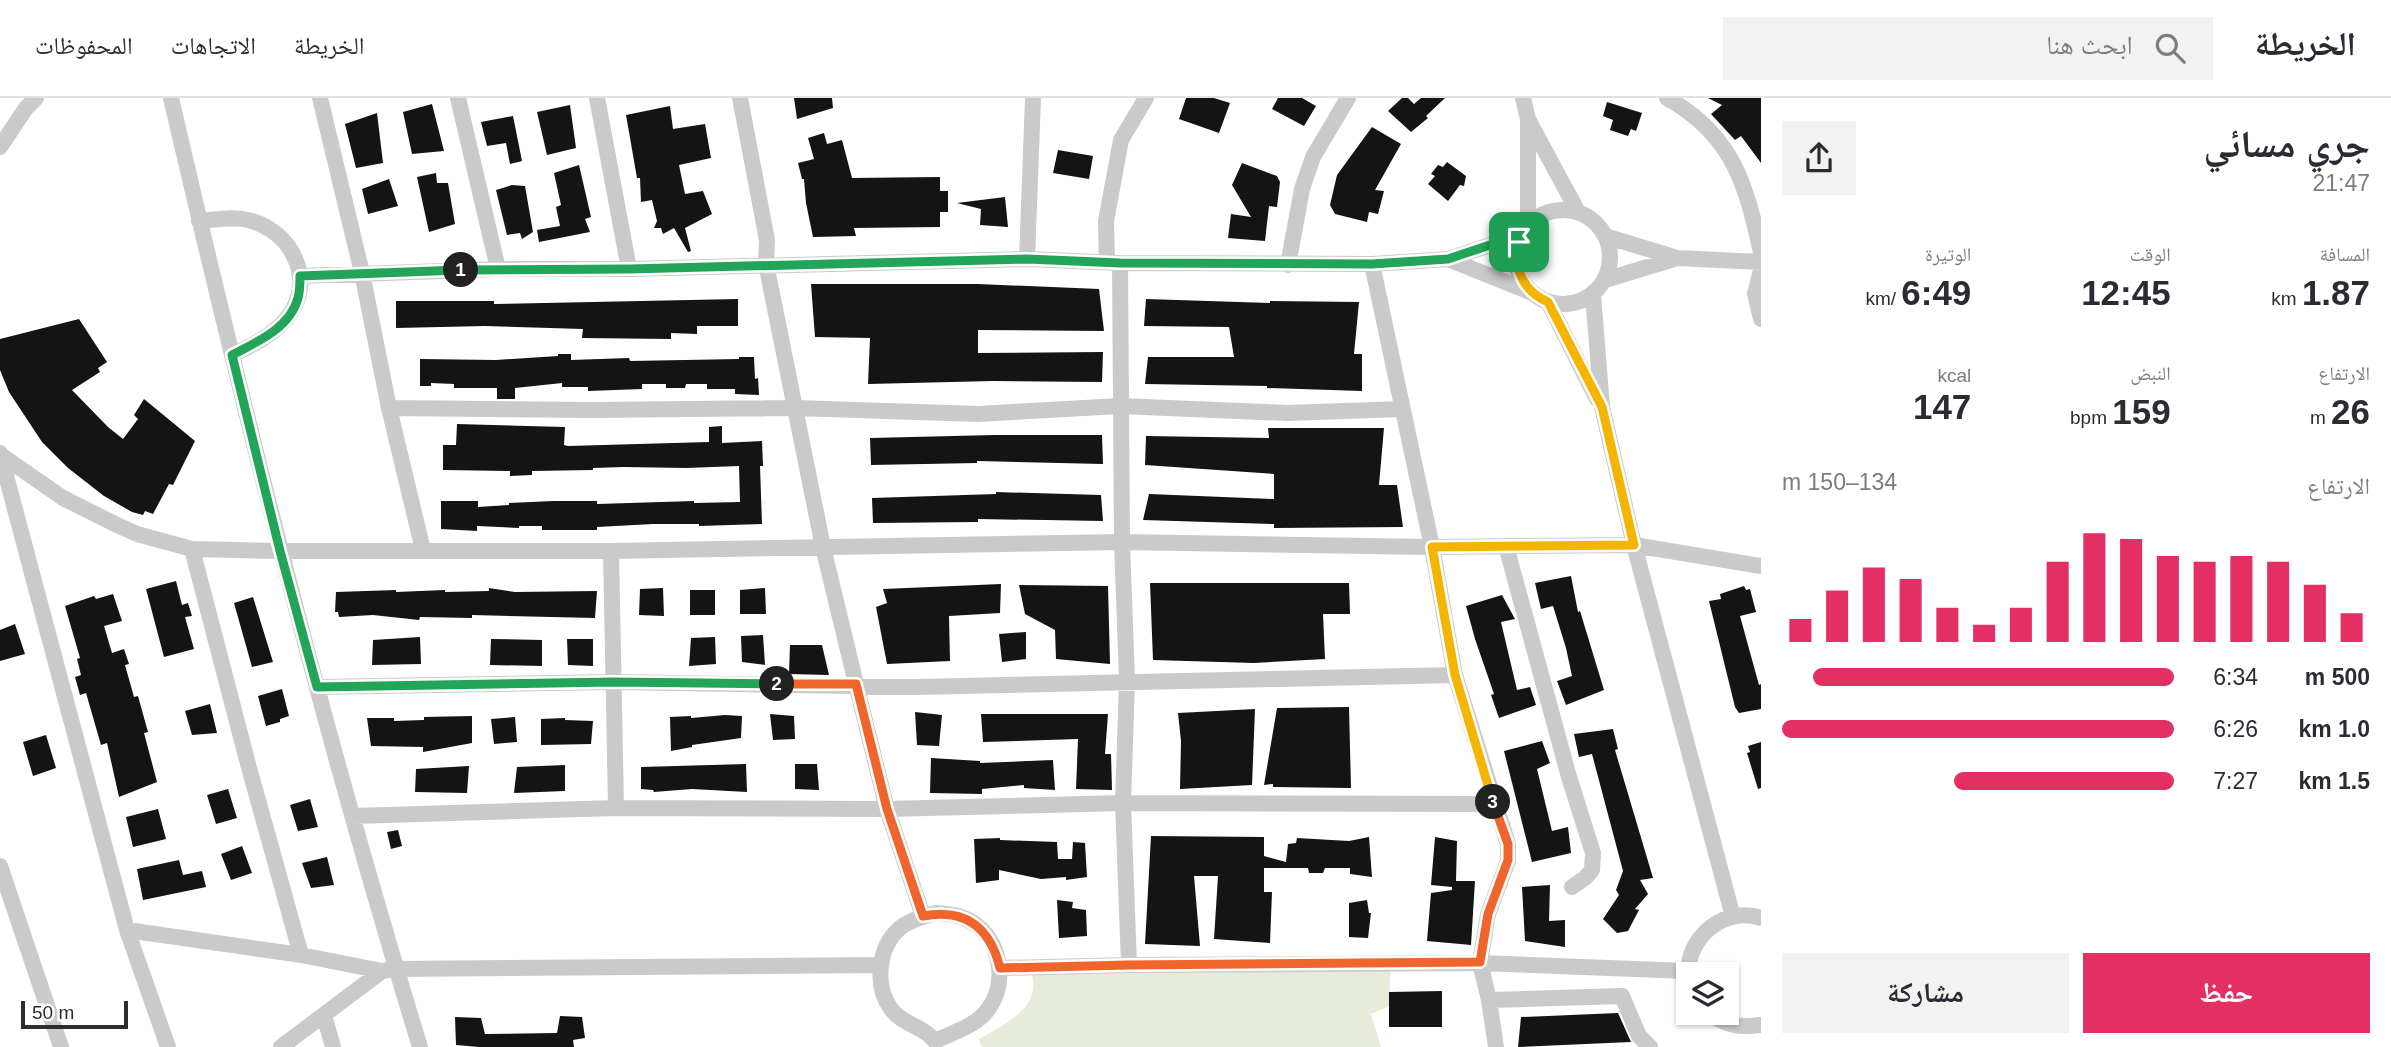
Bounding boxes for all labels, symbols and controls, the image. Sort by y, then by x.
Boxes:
search box [1723,17,2213,80]
text: الخريطة [2255,25,2356,62]
icon: search [2151,29,2189,67]
text: ابحث هنا [2046,30,2133,60]
text: المحفوظات [35,32,133,59]
text: الاتجاهات [171,32,256,59]
text: الخريطة [294,32,365,59]
button: share [1782,121,1856,195]
text: جري مسائي [2204,123,2370,165]
text: 21:47 [2312,170,2370,196]
pin [1489,212,1549,272]
icon: arrive [1500,223,1538,261]
text: الوتيرة [1925,244,1971,265]
text: الوقت [2130,244,2171,265]
text: المسافة [2320,244,2370,265]
pin: 1 [444,252,478,288]
text: 1 [455,259,466,280]
text: 6:49 [1901,273,1971,312]
text: 12:45 [2081,273,2171,312]
text: 1.87 [2302,273,2370,312]
text: /km [1865,288,1901,309]
text: km [2271,288,2302,309]
text: النبض [2130,363,2171,384]
text: الارتفاع [2318,363,2370,384]
text: kcal [1938,365,1971,386]
text: 147 [1913,387,1971,426]
text: 159 [2112,392,2171,431]
text: 26 [2331,392,2370,431]
text: bpm [2070,407,2112,428]
text: m [2310,407,2331,428]
text: 134–150 m [1782,469,1897,495]
text: الارتفاع [2307,473,2370,499]
text: 6:34 [2213,664,2258,690]
text: 500 m [2305,664,2370,690]
pin: 2 [760,666,794,702]
text: 2 [771,673,782,694]
text: 6:26 [2213,716,2258,742]
text: 1.0 km [2298,716,2370,742]
text: 7:27 [2213,768,2258,794]
text: 1.5 km [2298,768,2370,794]
pin: 3 [1476,784,1510,820]
text: 3 [1487,791,1498,812]
button: مشاركة [1782,953,2069,1033]
button: حفظ [2083,953,2370,1033]
map controls [1676,962,1739,1025]
button: layers [1676,962,1739,1025]
scale bar [21,998,128,1030]
text: 50 m [32,1002,74,1023]

